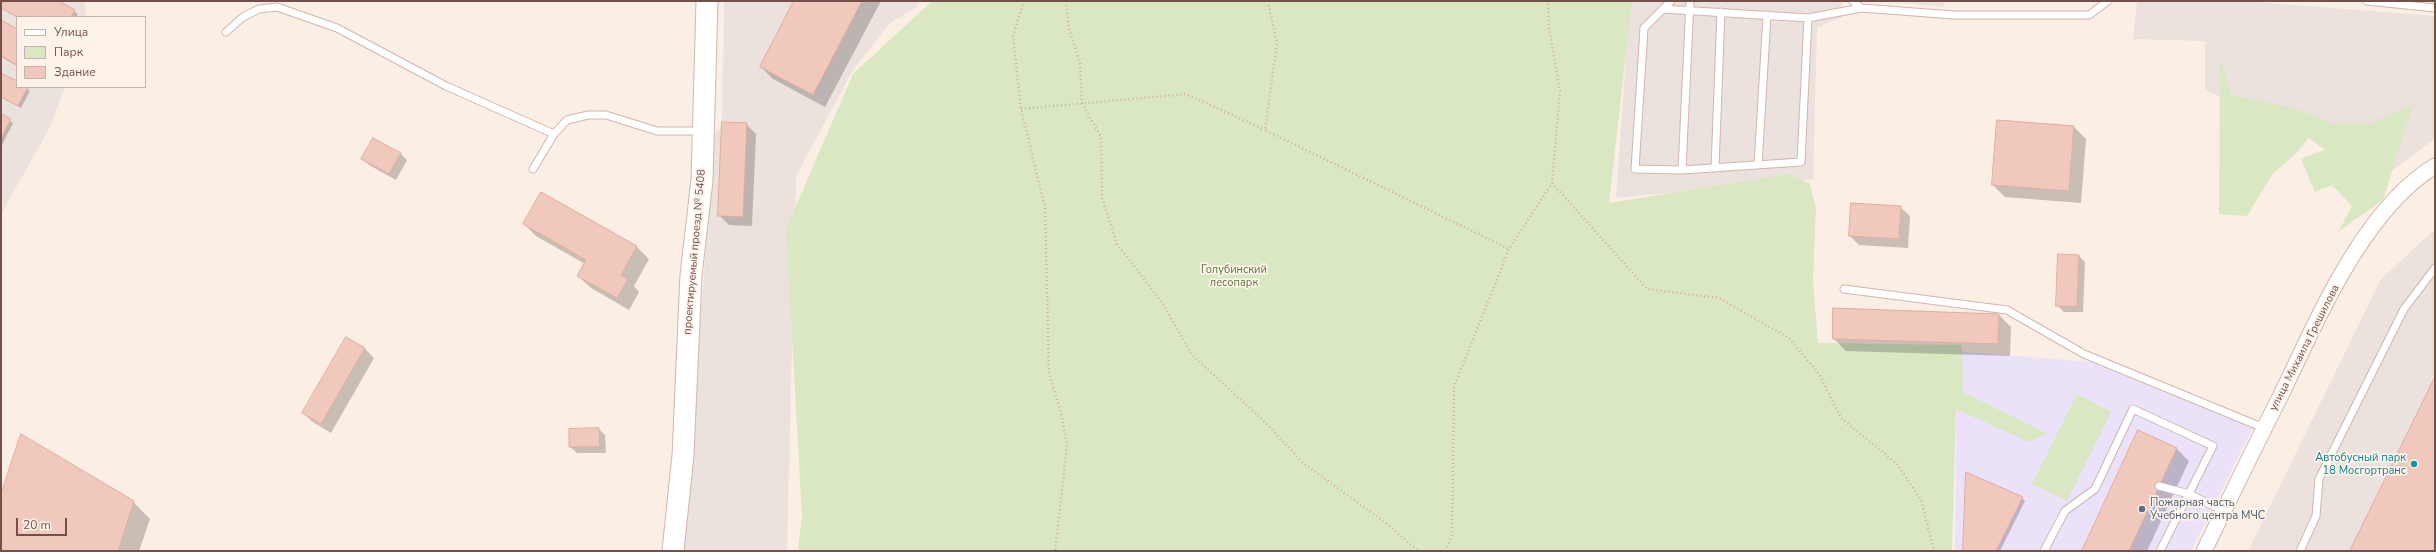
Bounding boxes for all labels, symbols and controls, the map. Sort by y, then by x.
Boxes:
legend [16,16,146,88]
text: Улица [54,24,88,40]
text: Парк [54,44,83,60]
text: Здание [54,64,96,80]
street label: проектируемый проезд № 5408 [681,169,709,335]
park label: Голубинский лесопарк [1201,263,1267,289]
street label: улица Михаила Грешилова [2267,283,2343,413]
place label: Автобусный парк 18 Мосгортранс [2315,451,2406,477]
marker: Автобусный парк 18 Мосгортранс [2409,459,2419,469]
place label: Пожарная часть Учебного центра МЧС [2150,496,2265,522]
marker: Пожарная часть Учебного центра МЧС [2137,504,2147,514]
scale bar [18,510,69,536]
text: 20 m [23,517,51,533]

